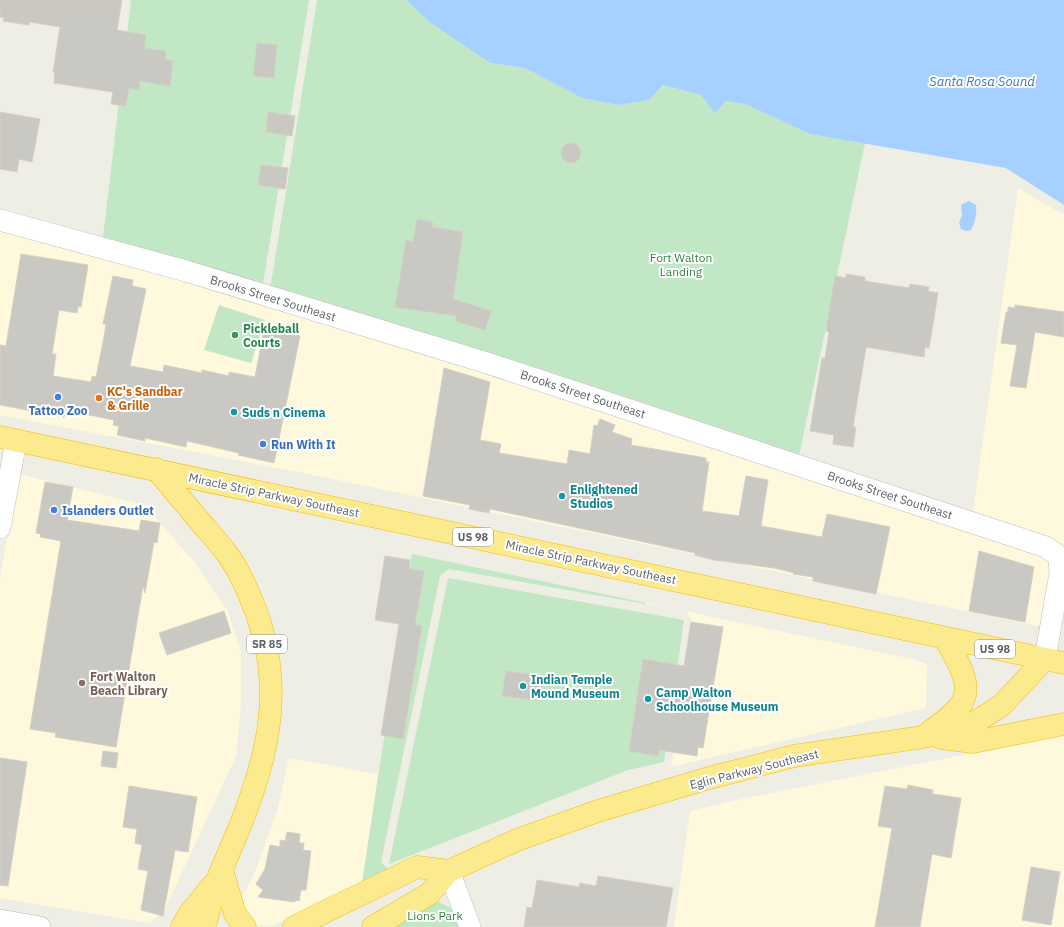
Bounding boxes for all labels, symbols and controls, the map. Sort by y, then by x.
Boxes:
water label: Santa Rosa Sound [929,73,1035,90]
park label: Fort Walton Landing [650,250,712,279]
street label: Brooks Street Southeast [208,272,338,324]
place label: Pickleball Courts [243,321,299,350]
marker: Pickleball Courts [230,330,240,340]
street label: Brooks Street Southeast [518,367,648,421]
place label: KC's Sandbar & Grille [107,384,183,413]
marker: Tattoo Zoo [53,392,63,402]
marker: KC's Sandbar & Grille [94,393,104,403]
place label: Tattoo Zoo [28,403,88,418]
place label: Suds n Cinema [242,405,326,420]
marker: Suds n Cinema [229,407,239,417]
place label: Run With It [271,437,336,452]
marker: Run With It [258,439,268,449]
street label: Brooks Street Southeast [825,468,955,522]
street label: Miracle Strip Parkway Southeast [187,470,361,520]
place label: Enlightened Studios [570,482,638,511]
marker: Enlightened Studios [557,491,567,501]
place label: Islanders Outlet [62,503,154,518]
marker: Islanders Outlet [49,505,59,515]
road number: US 98 [453,528,493,546]
street label: Miracle Strip Parkway Southeast [504,537,678,587]
road number: SR 85 [247,635,287,653]
road number: US 98 [975,640,1015,658]
place label: Fort Walton Beach Library [90,669,168,698]
place label: Indian Temple Mound Museum [531,672,620,701]
marker: Fort Walton Beach Library [77,678,87,688]
marker: Indian Temple Mound Museum [518,681,528,691]
place label: Camp Walton Schoolhouse Museum [656,685,778,714]
marker: Camp Walton Schoolhouse Museum [643,694,653,704]
street label: Eglin Parkway Southeast [688,746,820,792]
park label: Lions Park [407,908,463,923]

